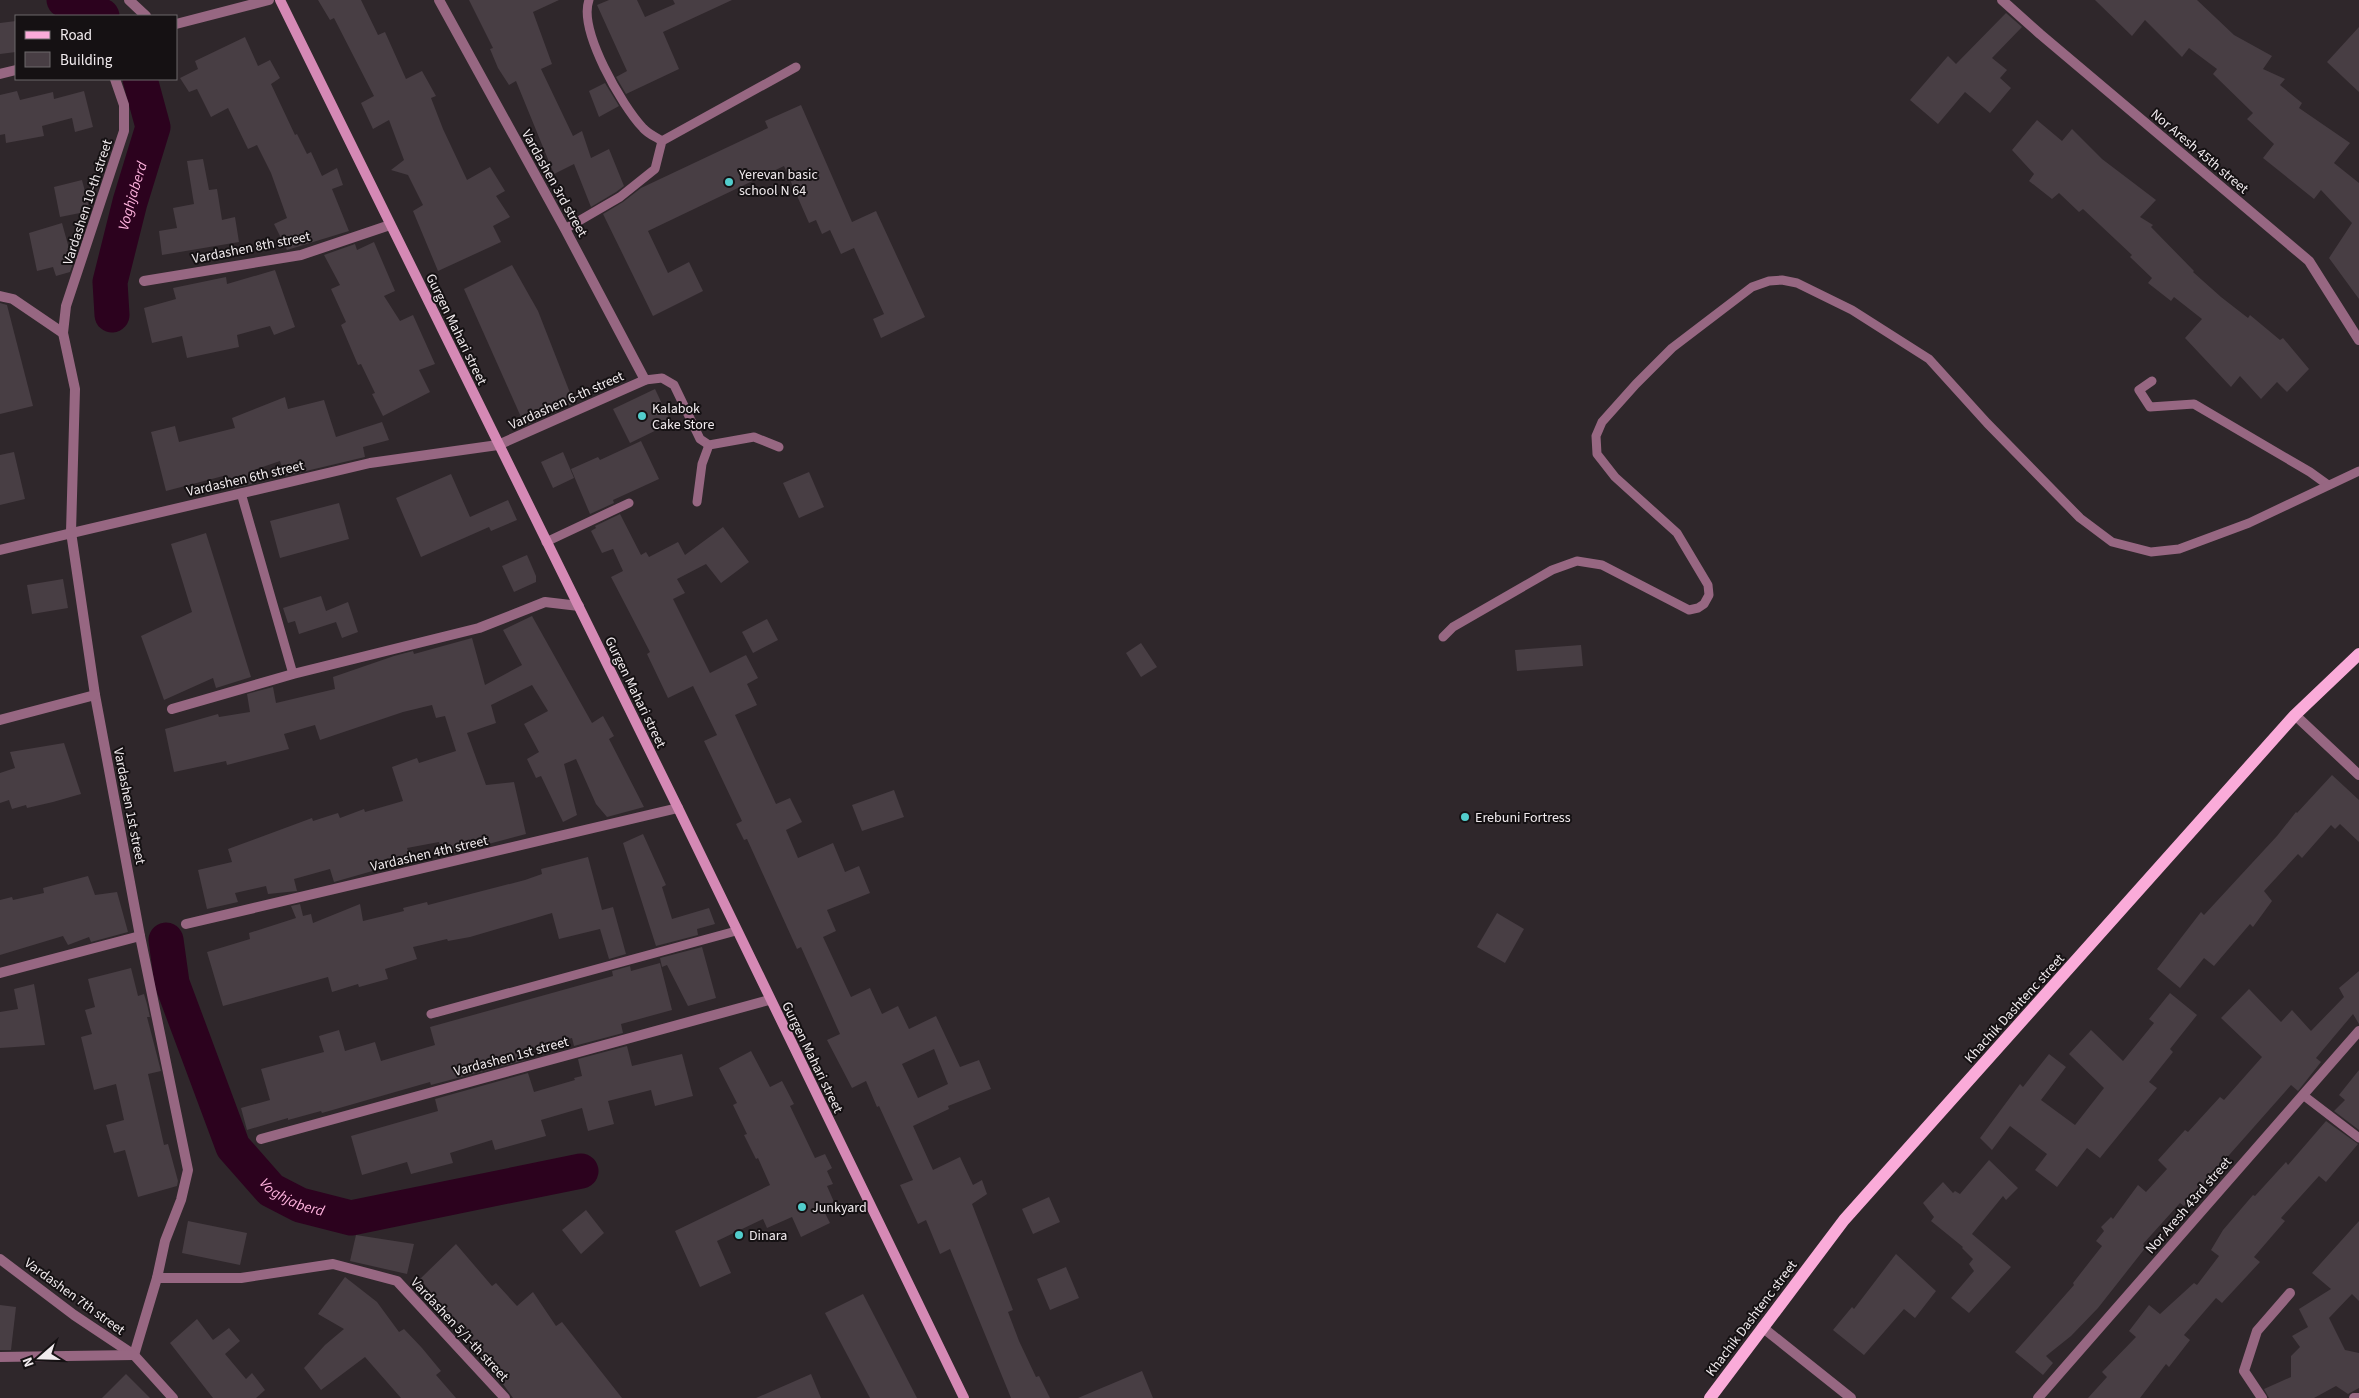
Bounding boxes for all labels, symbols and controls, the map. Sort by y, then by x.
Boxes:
legend [15,15,178,80]
text: Road [60,25,92,46]
text: Building [60,50,113,71]
street label: Nor Aresh 45th street [2146,105,2253,199]
street label: Vardashen 3rd street [516,126,592,241]
street label: Vardashen 10-th street [58,137,118,268]
water label: Voghjaberd [113,158,153,233]
place label: Yerevan basic school N 64 [738,165,818,201]
marker: Yerevan basic school N 64 [723,176,735,188]
street label: Vardashen 8th street [190,227,312,269]
street label: Gurgen Mahari street [420,270,492,389]
street label: Vardashen 6-th street [506,366,627,435]
place label: Kalabok Cake Store [652,399,714,435]
marker: Kalabok Cake Store [636,410,648,422]
street label: Vardashen 6th street [185,456,306,502]
street label: Gurgen Mahari street [599,633,671,752]
street label: Vardashen 1st street [108,746,150,866]
place label: Erebuni Fortress [1475,808,1571,828]
marker: Erebuni Fortress [1459,811,1471,823]
street label: Vardashen 4th street [369,831,490,877]
street label: Khachik Dashtenc street [1960,949,2070,1068]
street label: Gurgen Mahari street [776,998,848,1117]
street label: Vardashen 1st street [452,1032,571,1082]
street label: Nor Aresh 43rd street [2141,1153,2237,1258]
water label: Voghjaberd [254,1174,327,1222]
place label: Junkyard [812,1198,867,1218]
marker: Junkyard [796,1201,808,1213]
place label: Dinara [749,1226,787,1246]
marker: Dinara [733,1229,745,1241]
street label: Vardashen 7th street [20,1253,129,1340]
street label: Khachik Dashtenc street [1701,1256,1802,1381]
street label: Vardashen 5/1-th street [406,1273,513,1386]
north arrow [15,1333,65,1383]
text: N [18,1354,40,1370]

